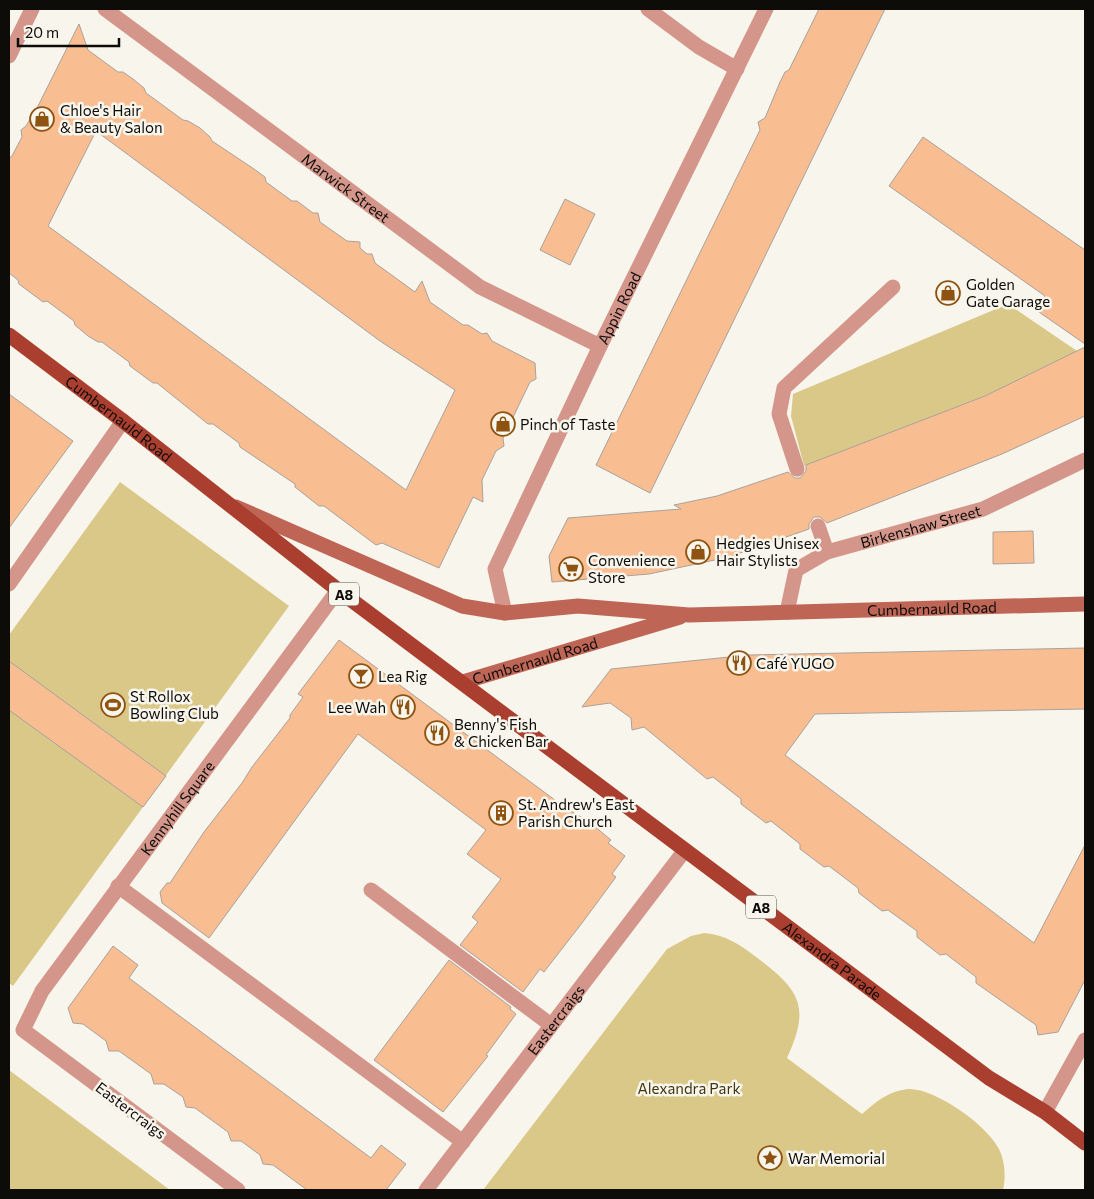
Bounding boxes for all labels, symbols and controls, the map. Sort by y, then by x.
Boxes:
scale bar [18,15,119,47]
text: 20 m [25,23,59,41]
place label: Chloe's Hair & Beauty Salon [60,101,163,136]
shop icon: Chloe's Hair & Beauty Salon [29,106,55,132]
street label: Marwick Street [299,149,393,226]
street label: Appin Road [593,269,644,347]
place label: Golden Gate Garage [966,275,1050,310]
shop icon: Golden Gate Garage [935,280,961,306]
street label: Cumbernauld Road [62,372,176,465]
shop icon: Pinch of Taste [490,411,516,437]
place label: Pinch of Taste [520,415,615,433]
street label: Birkenshaw Street [858,501,983,551]
place label: Hedgies Unisex Hair Stylists [716,534,820,569]
shop icon: Hedgies Unisex Hair Stylists [685,539,711,565]
place label: Convenience Store [588,551,675,586]
supermarket icon: Convenience Store [558,556,584,582]
road number: A8 [329,582,359,606]
street label: Cumbernauld Road [867,597,997,619]
street label: Cumbernauld Road [470,633,600,688]
restaurant icon: Café YUGO [726,650,752,676]
place label: Café YUGO [756,654,834,672]
bar icon: Lea Rig [348,663,374,689]
place label: Lea Rig [378,667,427,685]
place label: St Rollox Bowling Club [130,687,219,722]
sports icon: St Rollox Bowling Club [100,692,126,718]
restaurant icon: Lee Wah [390,694,416,720]
place label: Lee Wah [328,698,386,716]
place label: Benny's Fish & Chicken Bar [454,715,549,750]
restaurant icon: Benny's Fish & Chicken Bar [424,720,450,746]
street label: Kennyhill Square [136,757,218,859]
place label: St. Andrew's East Parish Church [518,795,635,830]
building icon: St. Andrew's East Parish Church [488,800,514,826]
road number: A8 [746,896,776,919]
street label: Alexandra Parade [779,917,886,1004]
street label: Eastercraigs [523,981,588,1058]
street label: Eastercraigs [92,1078,170,1142]
park label: Alexandra Park [637,1079,741,1097]
place icon: War Memorial [757,1145,783,1171]
place label: War Memorial [788,1149,885,1167]

